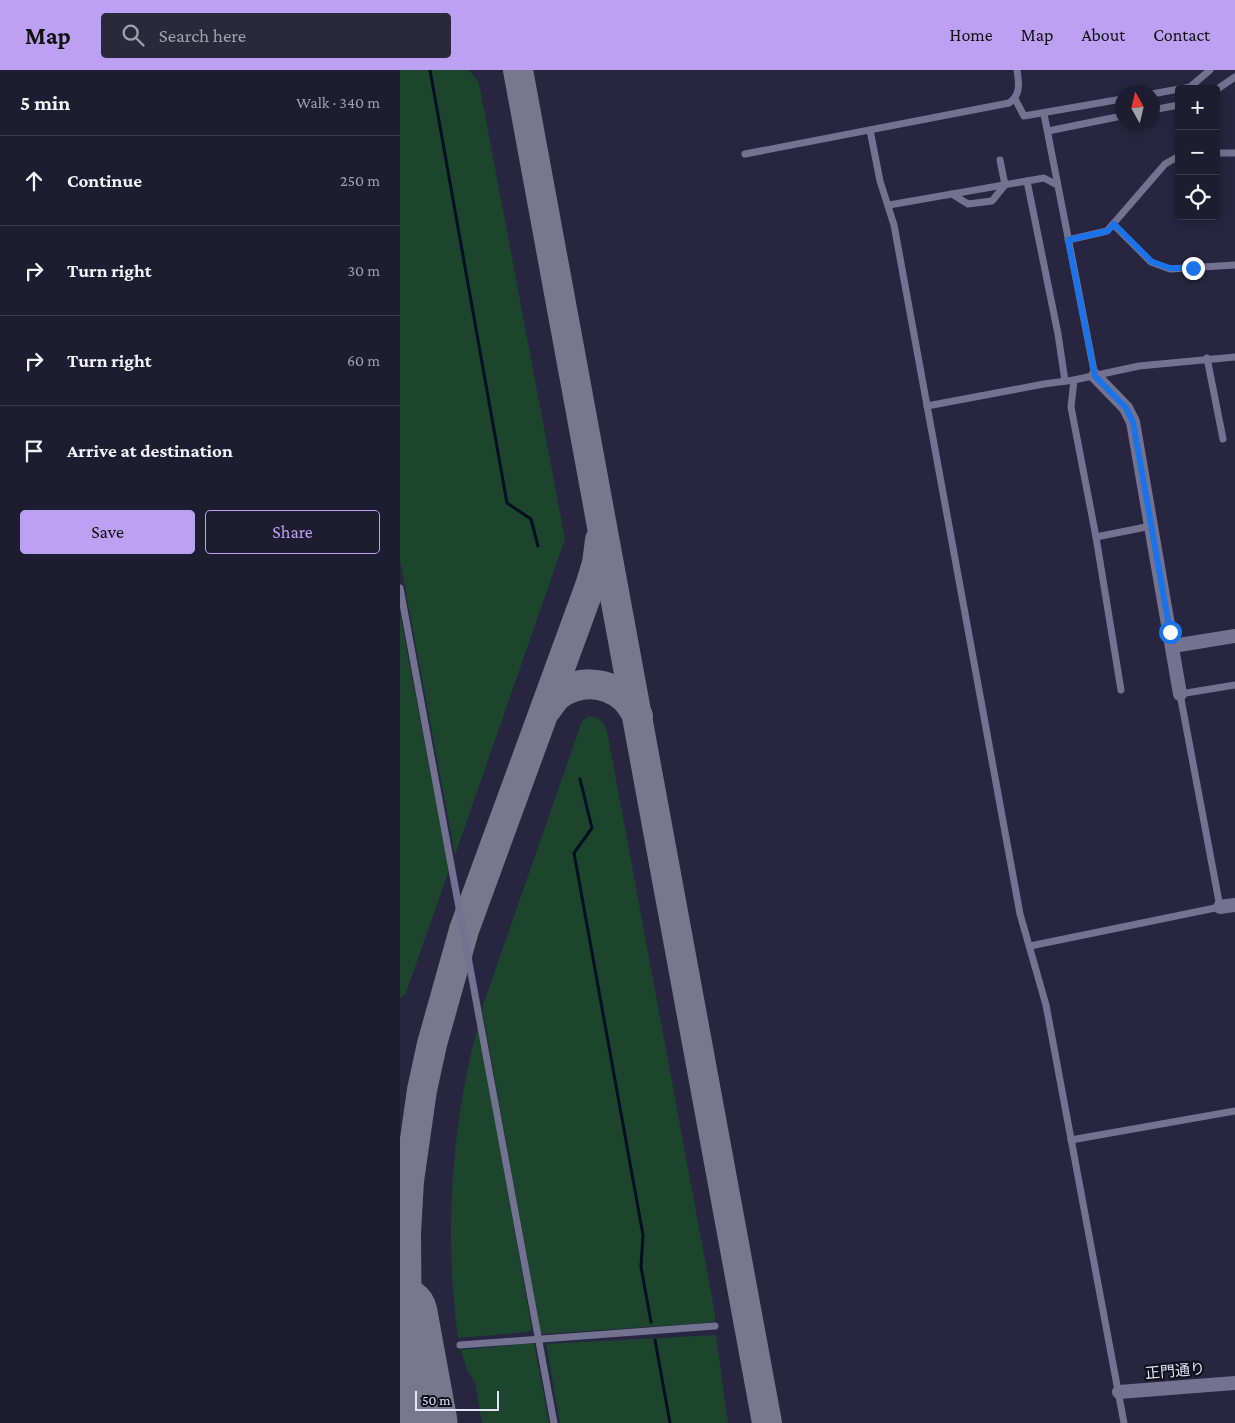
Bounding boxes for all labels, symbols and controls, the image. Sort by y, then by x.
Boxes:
search box [101,13,451,58]
icon: search [119,21,147,49]
text: Map [25,22,71,49]
text: Search here [159,25,246,46]
text: Home [950,25,993,45]
text: Map [1021,25,1053,45]
text: About [1081,25,1125,45]
text: Contact [1153,25,1210,45]
north arrow [1115,85,1160,130]
map controls [1175,85,1220,220]
button: + [1175,85,1220,130]
text: 5 min [20,91,70,115]
text: Walk · 340 m [296,94,380,111]
button: − [1175,130,1220,175]
icon: ahead [20,167,48,195]
text: Continue [67,170,142,191]
text: 250 m [340,172,380,189]
button: locate [1175,175,1220,220]
icon: right [20,257,48,285]
route end [1182,257,1205,280]
text: Turn right [67,260,152,281]
text: 30 m [348,262,380,279]
icon: right [20,347,48,375]
text: Turn right [67,350,152,371]
text: 60 m [347,352,380,369]
icon: arrive [20,437,48,465]
text: Arrive at destination [67,440,233,461]
button: Save [20,510,195,554]
button: Share [205,510,380,554]
route start [1159,621,1182,644]
street label: 正門通り [1144,1360,1206,1382]
scale bar [415,1388,499,1411]
text: 50 m [422,1392,450,1408]

